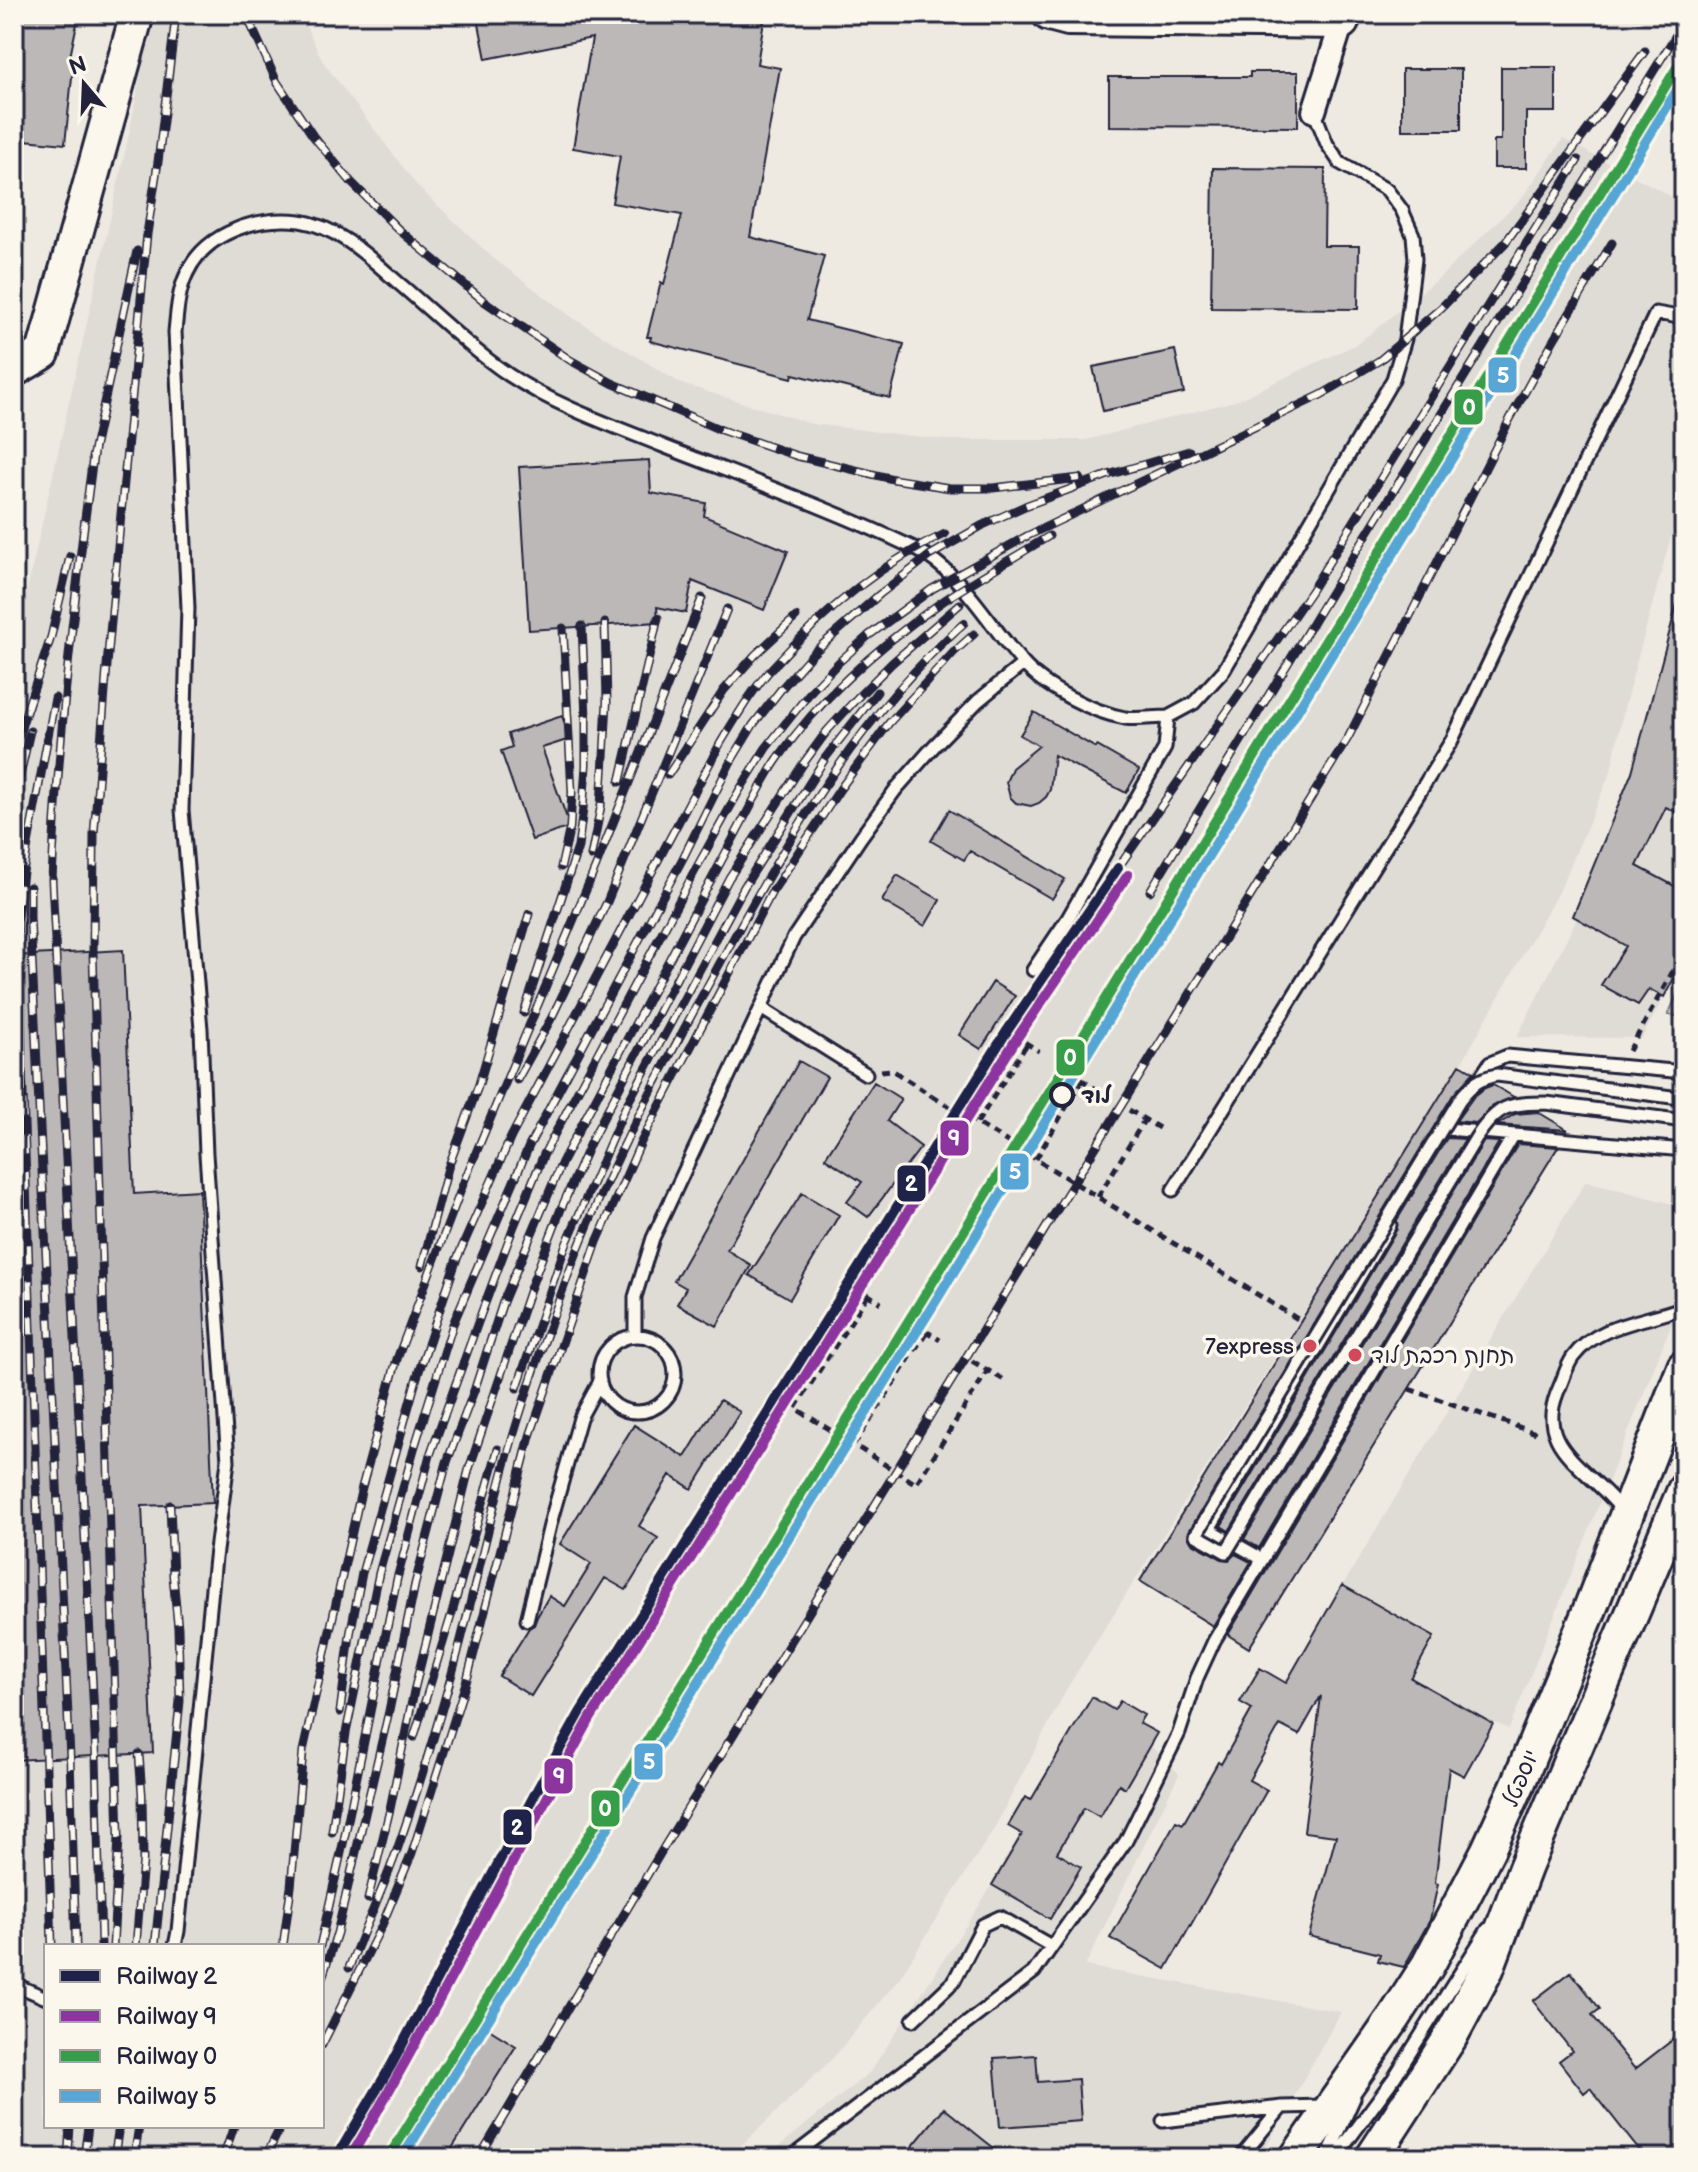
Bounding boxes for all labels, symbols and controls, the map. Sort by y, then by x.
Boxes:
north arrow [44,44,124,124]
text: N [66,51,90,82]
line badge: 5 [1487,356,1518,394]
text: 5 [1497,363,1510,390]
line badge: 0 [1453,388,1484,426]
text: 0 [1462,395,1476,422]
line badge: 0 [1055,1038,1086,1077]
text: 0 [1063,1045,1077,1072]
marker: לוד [1050,1083,1074,1107]
place label: לוד [1081,1083,1112,1110]
line badge: 9 [939,1119,970,1157]
text: 9 [948,1126,960,1153]
line badge: 5 [999,1152,1030,1191]
text: 5 [1009,1159,1022,1186]
line badge: 2 [896,1164,927,1203]
text: 2 [904,1171,918,1198]
place label: 7express [1205,1334,1294,1361]
marker: 7express [1301,1337,1319,1355]
place label: תחנת רכבת לוד [1371,1343,1514,1370]
marker: תחנת רכבת לוד [1346,1346,1364,1364]
line badge: 5 [633,1742,664,1781]
street label: יוספטל [1497,1746,1545,1811]
text: 5 [643,1749,656,1776]
line badge: 9 [543,1757,574,1795]
text: 9 [553,1764,565,1791]
line badge: 0 [590,1789,621,1828]
text: 0 [598,1796,612,1823]
line badge: 2 [502,1808,533,1846]
text: 2 [510,1815,524,1842]
legend [44,1944,324,2128]
text: Railway 2 [116,1962,217,1991]
text: Railway 9 [116,2002,217,2031]
text: Railway 0 [116,2042,217,2071]
text: Railway 5 [116,2082,217,2111]

